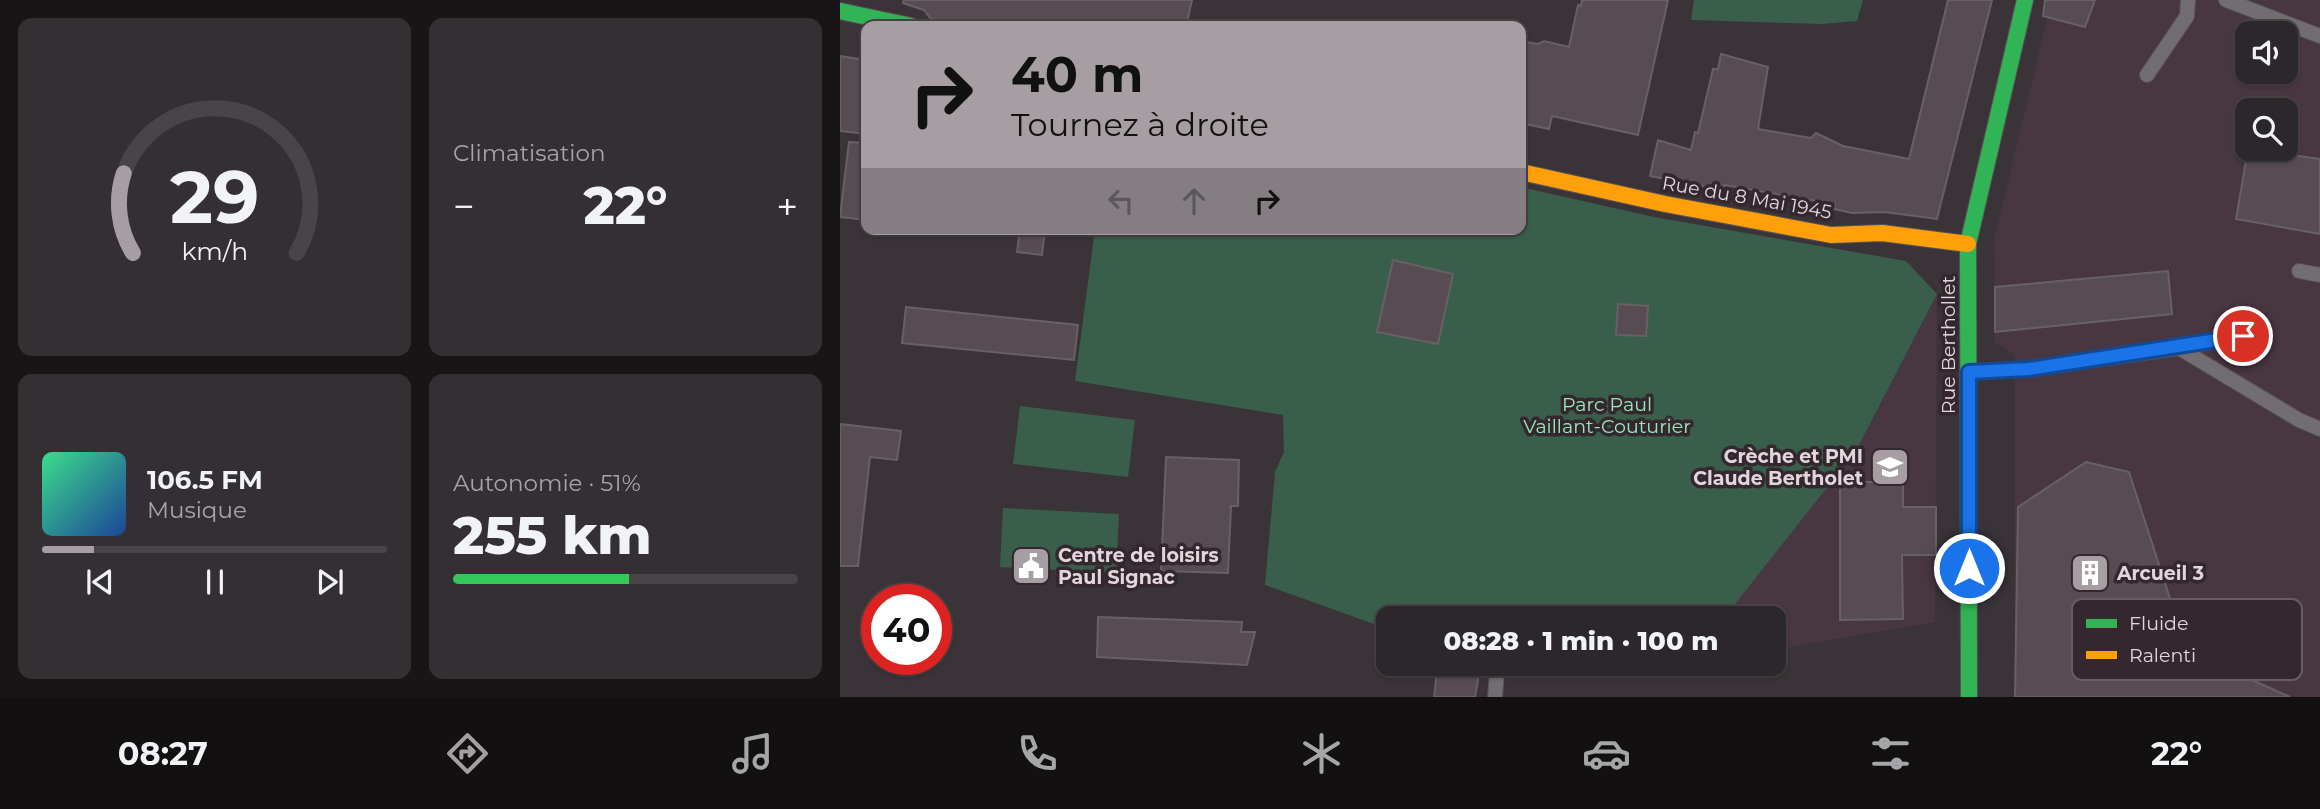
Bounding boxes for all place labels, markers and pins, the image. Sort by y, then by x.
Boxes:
pin [2213,306,2273,366]
place label: Crèche et PMI Claude Bertholet [1693,445,1863,490]
school or university icon: Crèche et PMI Claude Bertholet [1869,446,1911,488]
place label: Centre de loisirs Paul Signac [1058,544,1219,589]
public building icon: Centre de loisirs Paul Signac [1010,545,1052,587]
building icon: Arcueil 3 [2069,552,2111,594]
place label: Arcueil 3 [2116,562,2204,585]

